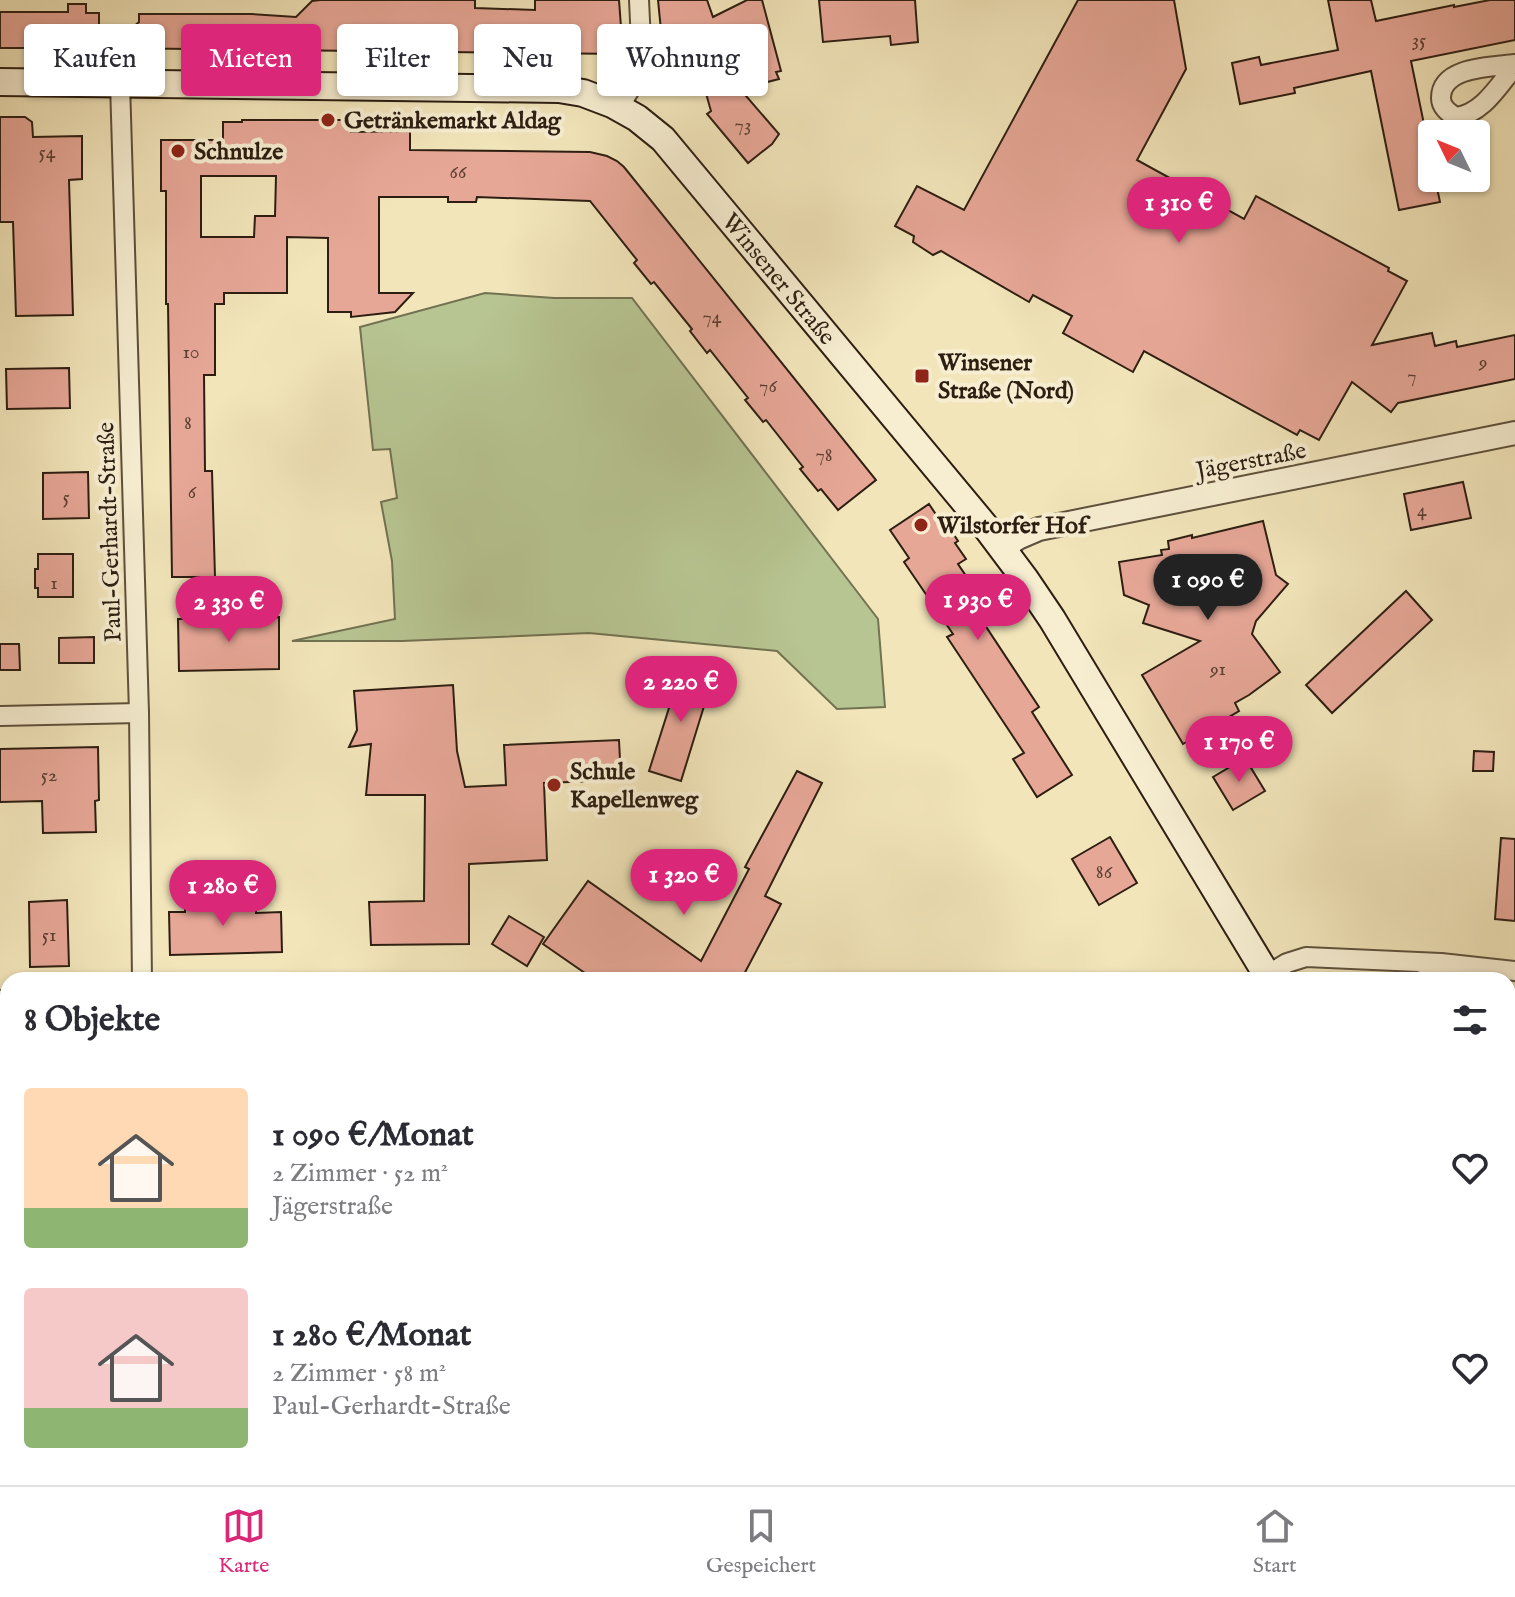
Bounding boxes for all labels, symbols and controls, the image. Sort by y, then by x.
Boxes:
chip: Kaufen [24,24,165,96]
chip: Mieten [181,24,321,96]
chip: Filter [337,24,458,96]
chip: Neu [474,24,581,96]
chip: Wohnung [597,24,768,96]
house number: 35 [1412,28,1426,53]
place label: Getränkemarkt Aldag [344,106,562,137]
marker: Getränkemarkt Aldag [319,111,337,129]
house number: 73 [735,113,751,138]
north arrow [1418,120,1490,192]
map controls [1418,120,1490,192]
place label: Schnulze [194,137,283,168]
house number: 54 [39,140,56,165]
marker: Schnulze [169,142,187,160]
house number: 66 [450,160,467,185]
pin: 1 310 € [1105,177,1253,245]
text: 1 310 € [1145,186,1213,219]
street label: Winsener Straße [714,207,842,352]
house number: 74 [702,305,722,330]
house number: 10 [182,340,200,365]
place label: Winsener Straße (Nord) [937,348,1074,407]
house number: 9 [1478,350,1487,375]
house number: 7 [1407,364,1417,389]
marker: Winsener Straße (Nord) [913,367,931,385]
house number: 76 [759,374,777,399]
house number: 8 [184,411,192,436]
street label: Paul-Gerhardt-Straße [91,421,130,643]
street label: Jägerstraße [1191,436,1309,488]
house number: 78 [815,443,833,468]
house number: 6 [188,480,197,505]
house number: 5 [62,485,70,510]
house number: 4 [1417,498,1427,523]
place label: Wilstorfer Hof [936,511,1091,542]
marker: Wilstorfer Hof [912,516,930,534]
pin: 1 090 € [1134,554,1282,622]
text: 1 090 € [1171,563,1245,596]
house number: 1 [50,571,58,596]
pin: 1 930 € [904,574,1052,642]
pin: 2 330 € [155,576,303,644]
text: 1 930 € [943,583,1013,616]
text: 2 330 € [194,585,264,618]
pin: 2 220 € [607,656,755,724]
house number: 91 [1209,657,1226,682]
text: 2 220 € [643,665,719,698]
pin: 1 170 € [1165,716,1313,784]
text: 1 170 € [1204,725,1274,758]
place label: Schule Kapellenweg [570,757,699,816]
house number: 52 [41,763,57,788]
marker: Schule Kapellenweg [545,776,563,794]
pin: 1 320 € [610,849,758,917]
text: 1 320 € [649,858,719,891]
pin: 1 280 € [149,860,297,928]
house number: 86 [1096,860,1113,885]
text: 1 280 € [187,869,259,902]
house number: 51 [42,923,56,948]
icon: filters [1448,998,1492,1042]
text: 8 Objekte [24,999,160,1042]
text: 1 090 €/Monat [272,1114,474,1157]
icon: home [88,1120,184,1216]
icon: heart [1448,1146,1492,1190]
text: 2 Zimmer · 52 m² [272,1157,448,1190]
text: Jägerstraße [272,1190,393,1223]
text: 1 280 €/Monat [272,1314,471,1357]
icon: home [88,1320,184,1416]
icon: heart [1448,1346,1492,1390]
text: 2 Zimmer · 58 m² [272,1357,446,1390]
text: Paul-Gerhardt-Straße [272,1390,511,1423]
tab: Karte [218,1504,269,1580]
tab: Gespeichert [706,1504,816,1580]
tab: Start [1253,1504,1297,1580]

